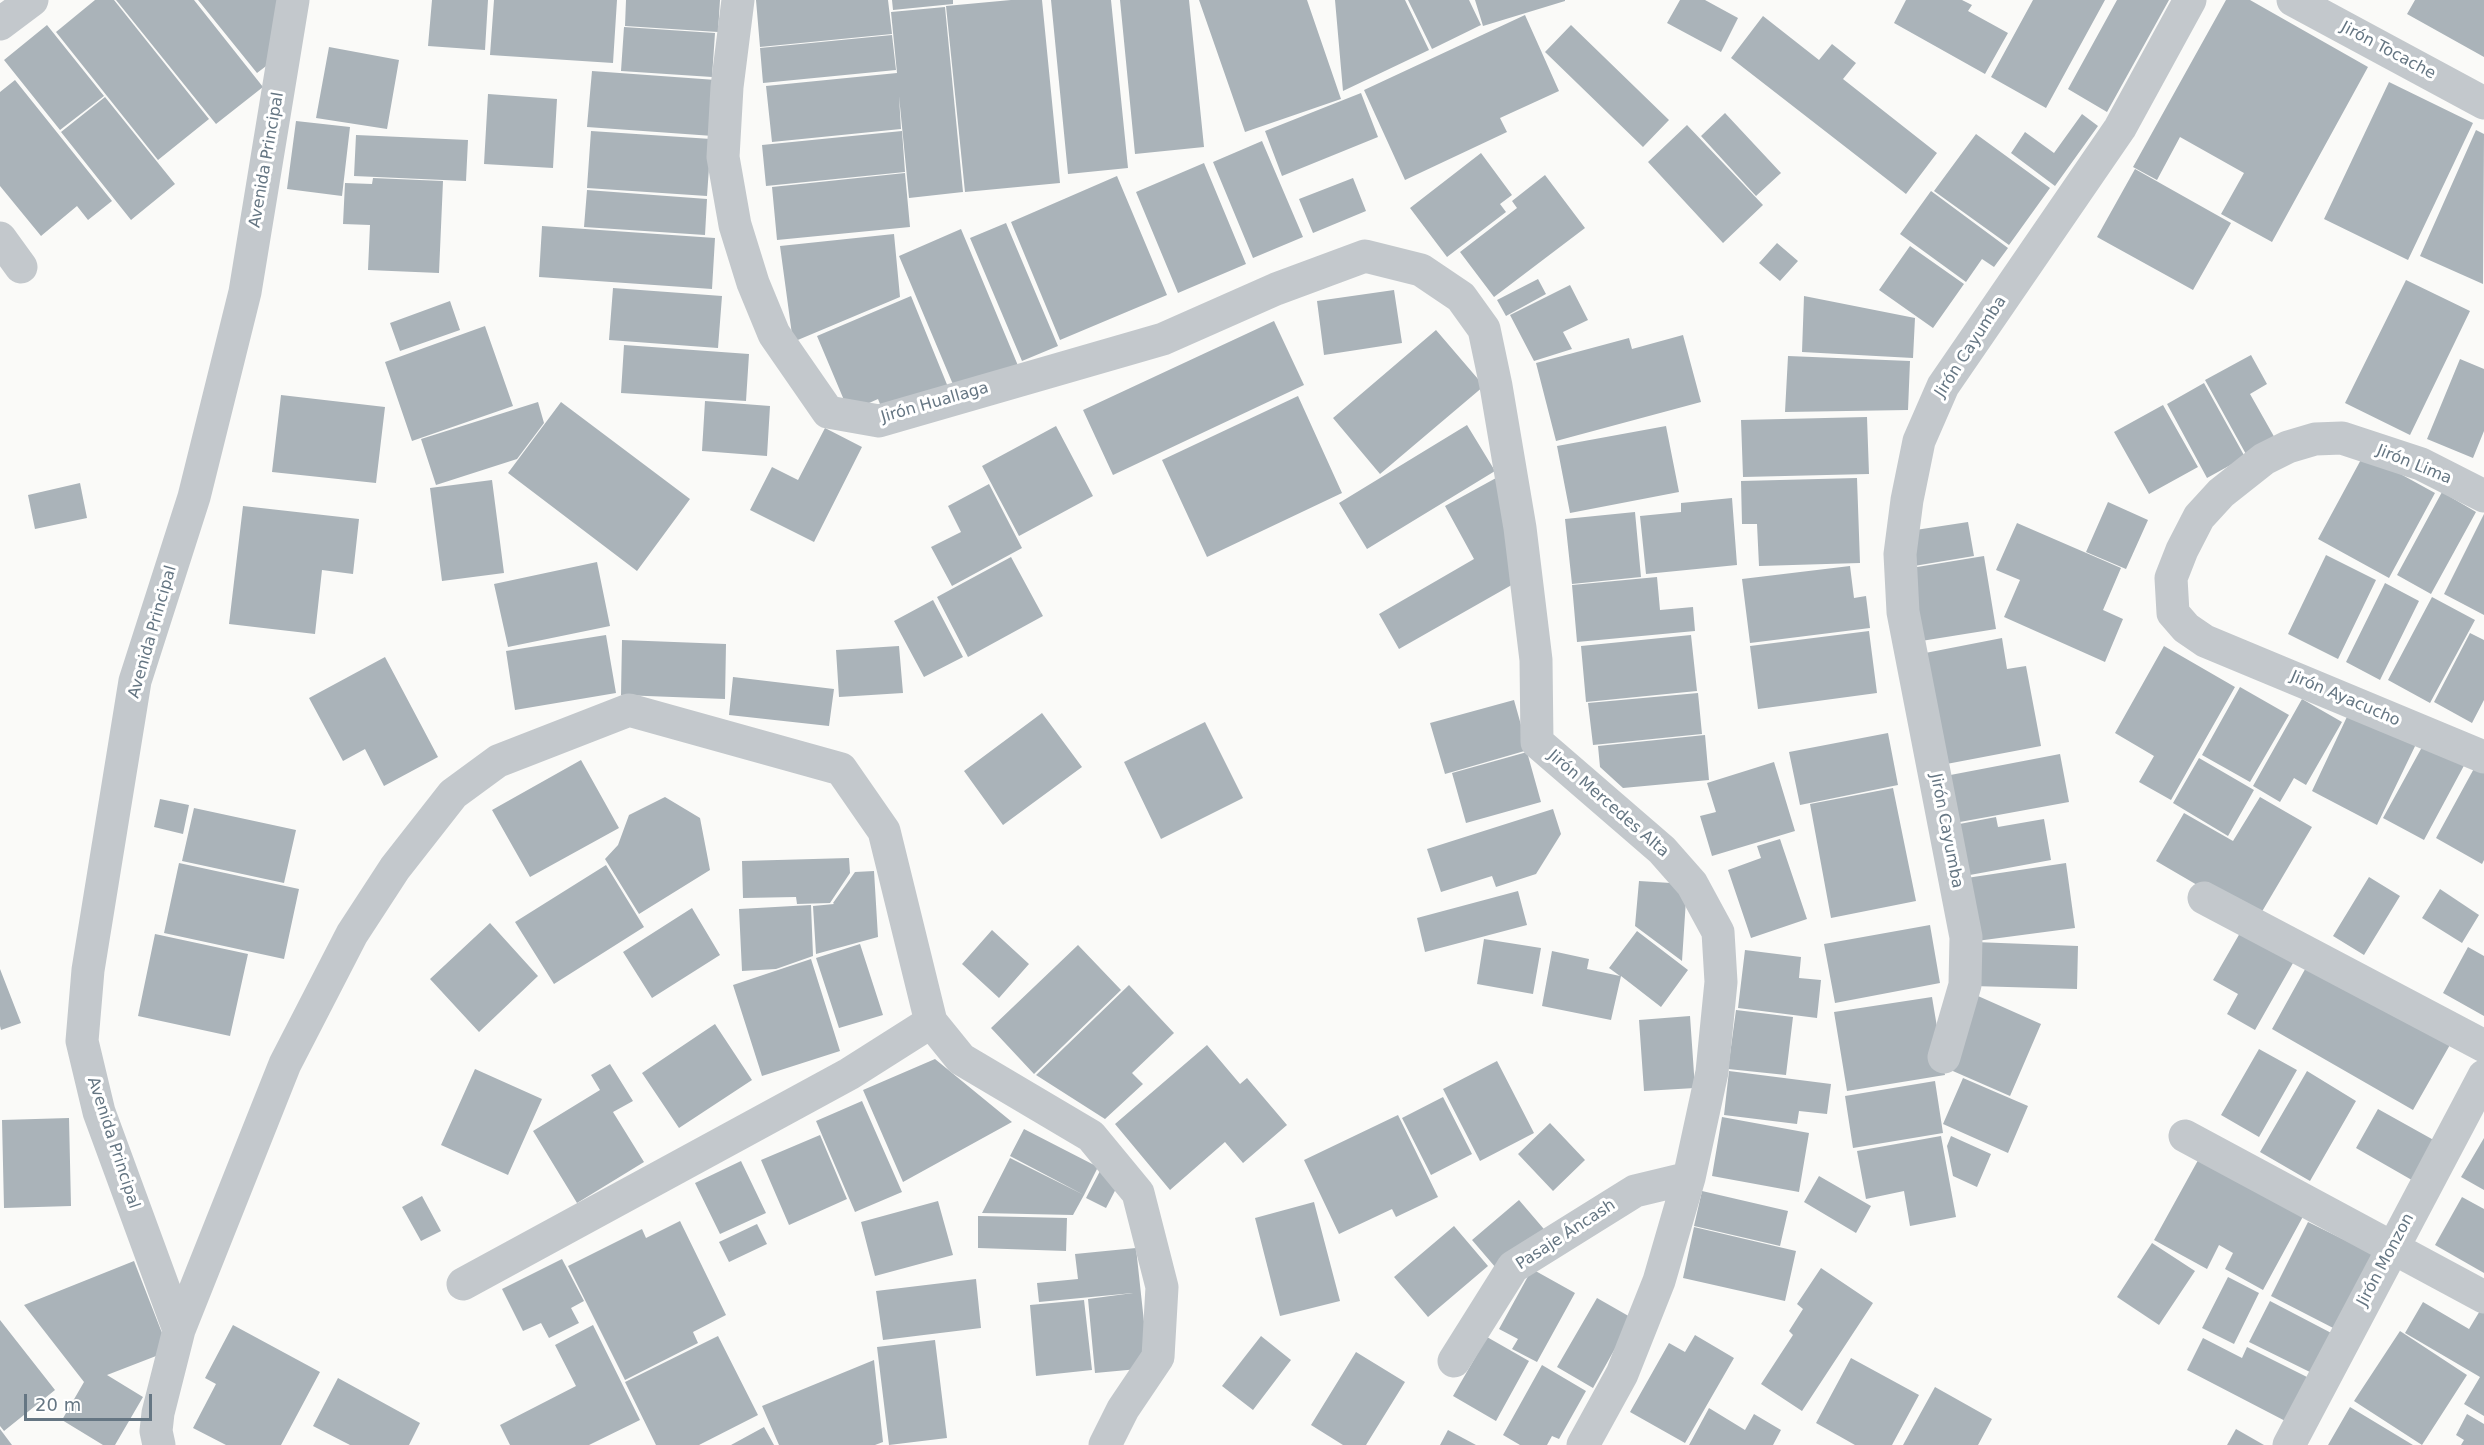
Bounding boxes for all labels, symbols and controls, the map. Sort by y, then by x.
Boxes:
street label: Jirón Tocache [2337,18,2439,84]
street label: Avenida Principal [246,91,288,229]
street label: Jirón Cayumba [1931,293,2011,401]
street label: Jirón Huallaga [879,378,991,428]
street label: Jirón Lima [2374,441,2454,489]
street label: Avenida Principal [125,563,181,701]
street label: Jirón Ayacucho [2287,667,2403,731]
street label: Jirón Mercedes Alta [1544,746,1672,862]
street label: Jirón Cayumba [1925,772,1967,890]
street label: Avenida Principal [83,1075,143,1211]
street label: Pasaje Áncash [1513,1196,1619,1274]
street label: Jirón Monzon [2353,1210,2419,1310]
scale bar [27,1382,154,1420]
text: 20 m [35,1394,81,1415]

